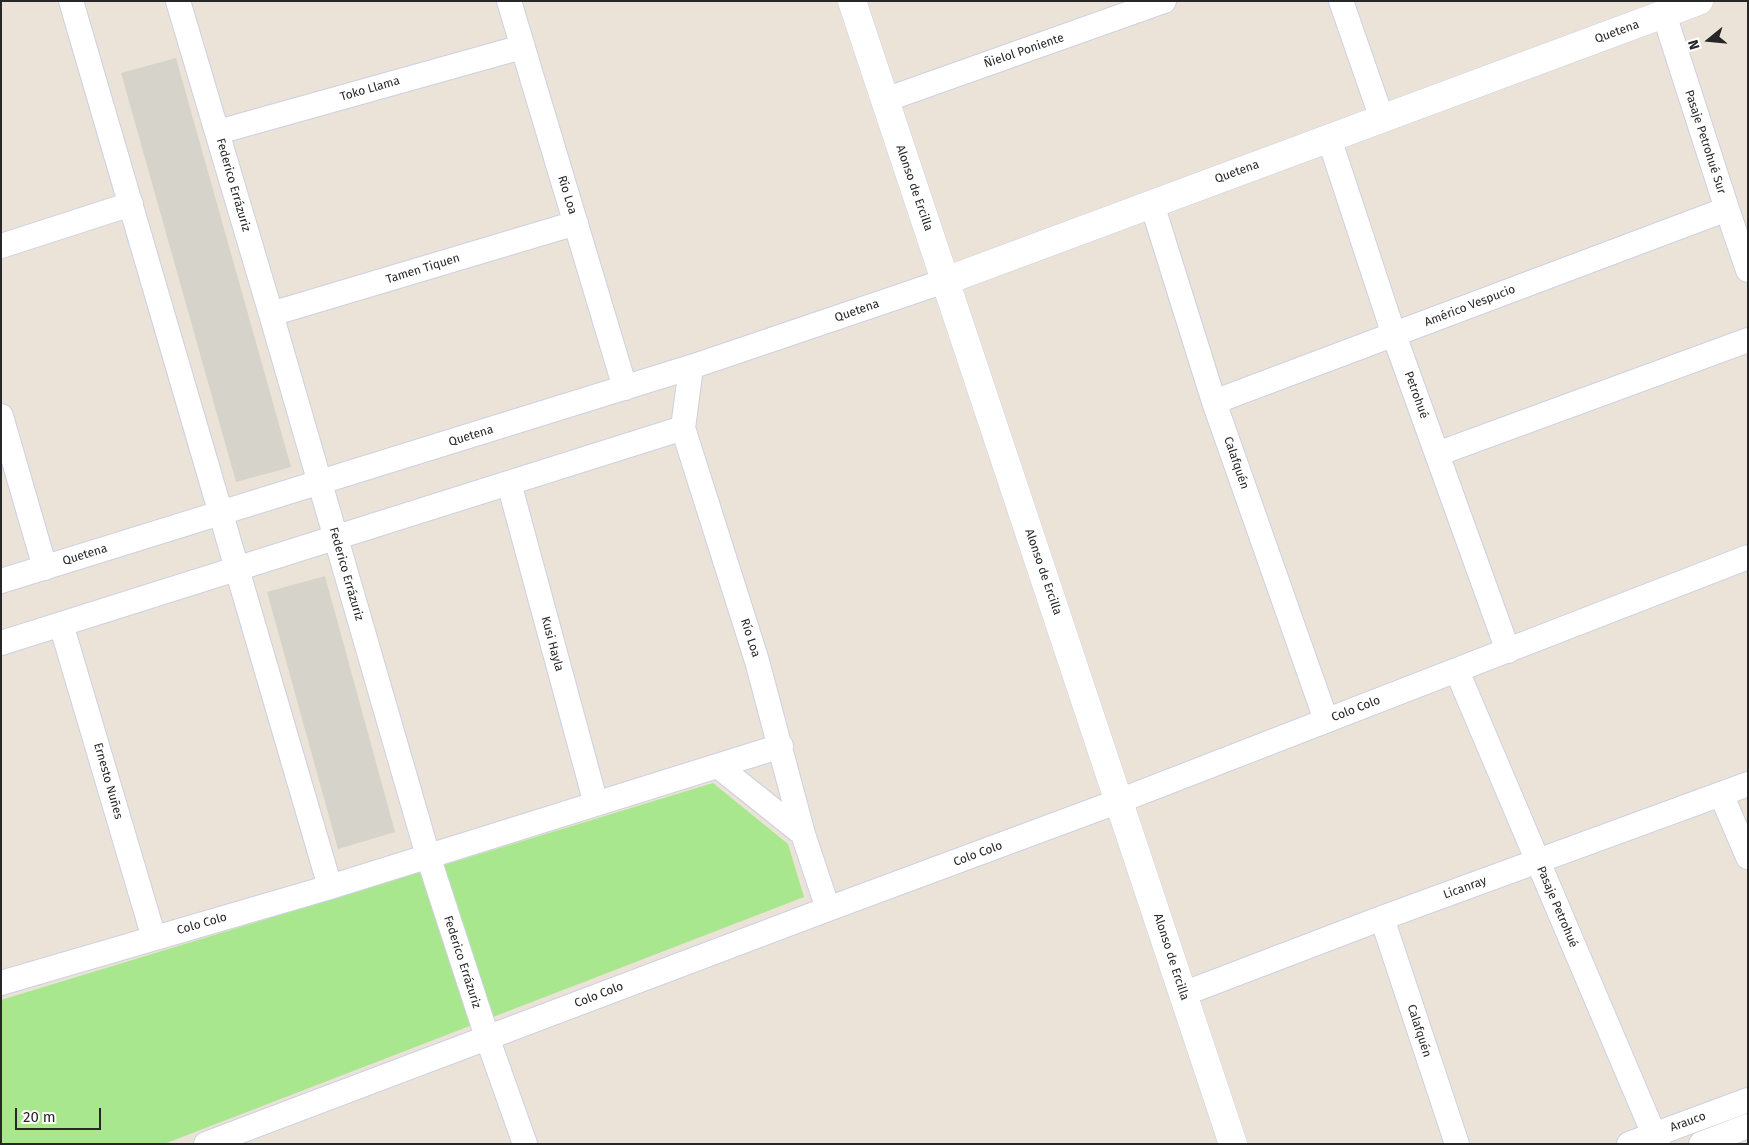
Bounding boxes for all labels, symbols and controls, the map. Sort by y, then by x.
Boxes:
north arrow [1684,15,1734,65]
street label: Quetena [1593,17,1641,47]
street label: Ñielol Poniente [982,31,1066,71]
text: N [1685,38,1704,51]
street label: Toko Llama [339,74,401,104]
street label: Pasaje Petrohué Sur [1681,88,1729,196]
street label: Federico Errázuriz [213,137,253,233]
street label: Alonso de Ercilla [893,143,935,233]
street label: Quetena [1213,157,1261,187]
street label: Río Loa [554,174,580,216]
street label: Tamen Tiquen [384,251,462,287]
street label: Américo Vespucio [1423,282,1517,330]
street label: Quetena [833,297,881,325]
street label: Petrohué [1401,369,1431,421]
street label: Quetena [447,422,495,450]
street label: Calafquén [1220,435,1252,491]
street label: Federico Errázuriz [326,526,366,622]
street label: Alonso de Ercilla [1022,527,1064,617]
street label: Quetena [61,541,109,569]
street label: Kusi Hayla [538,615,566,673]
street label: Río Loa [737,617,763,659]
street label: Colo Colo [1330,693,1382,725]
street label: Ernesto Nuñes [90,741,126,821]
street label: Colo Colo [952,838,1004,870]
street label: Pasaje Petrohué [1533,864,1581,950]
street label: Licanray [1441,874,1489,902]
street label: Colo Colo [175,910,229,938]
street label: Alonso de Ercilla [1150,912,1192,1002]
street label: Federico Errázuriz [440,914,484,1010]
street label: Colo Colo [573,979,625,1011]
street label: Calafquén [1404,1003,1434,1059]
scale bar [18,1098,104,1130]
text: 20 m [23,1108,56,1126]
street label: Arauco [1668,1109,1708,1135]

